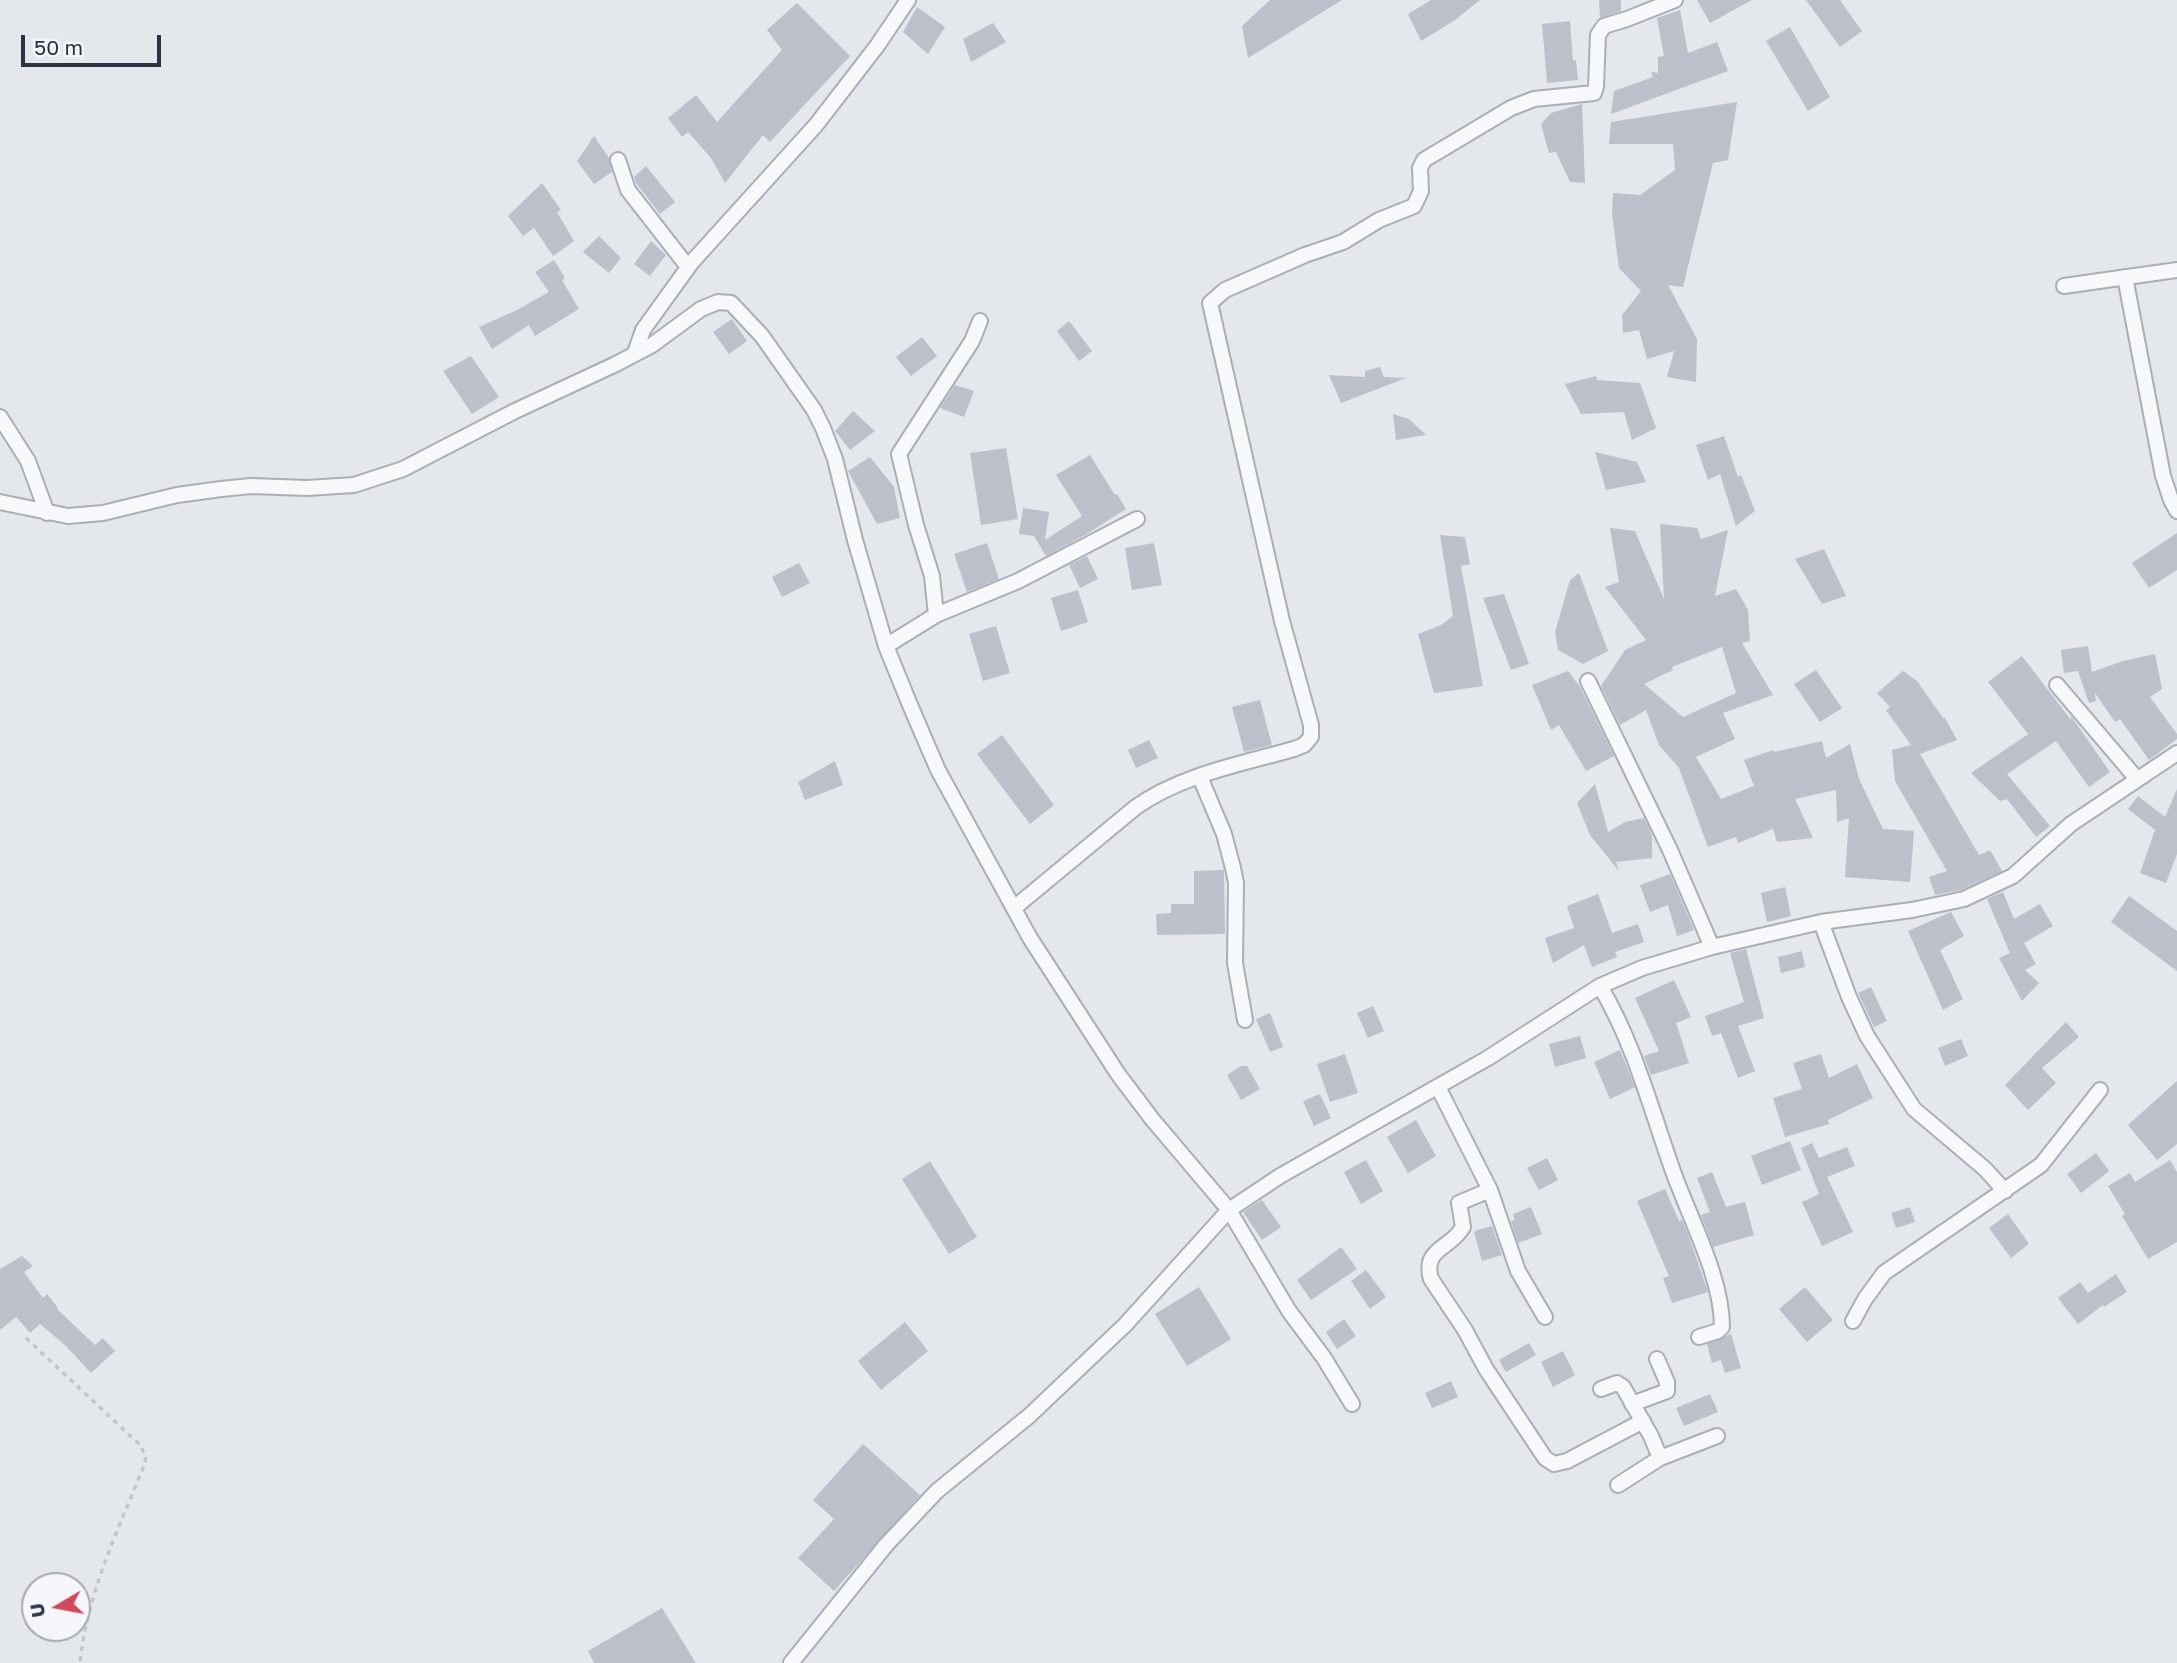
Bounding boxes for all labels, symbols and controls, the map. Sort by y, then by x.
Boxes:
scale bar [24,21,164,65]
text: 50 m [34,34,83,60]
north arrow [21,1572,91,1642]
text: U [24,1602,49,1619]

